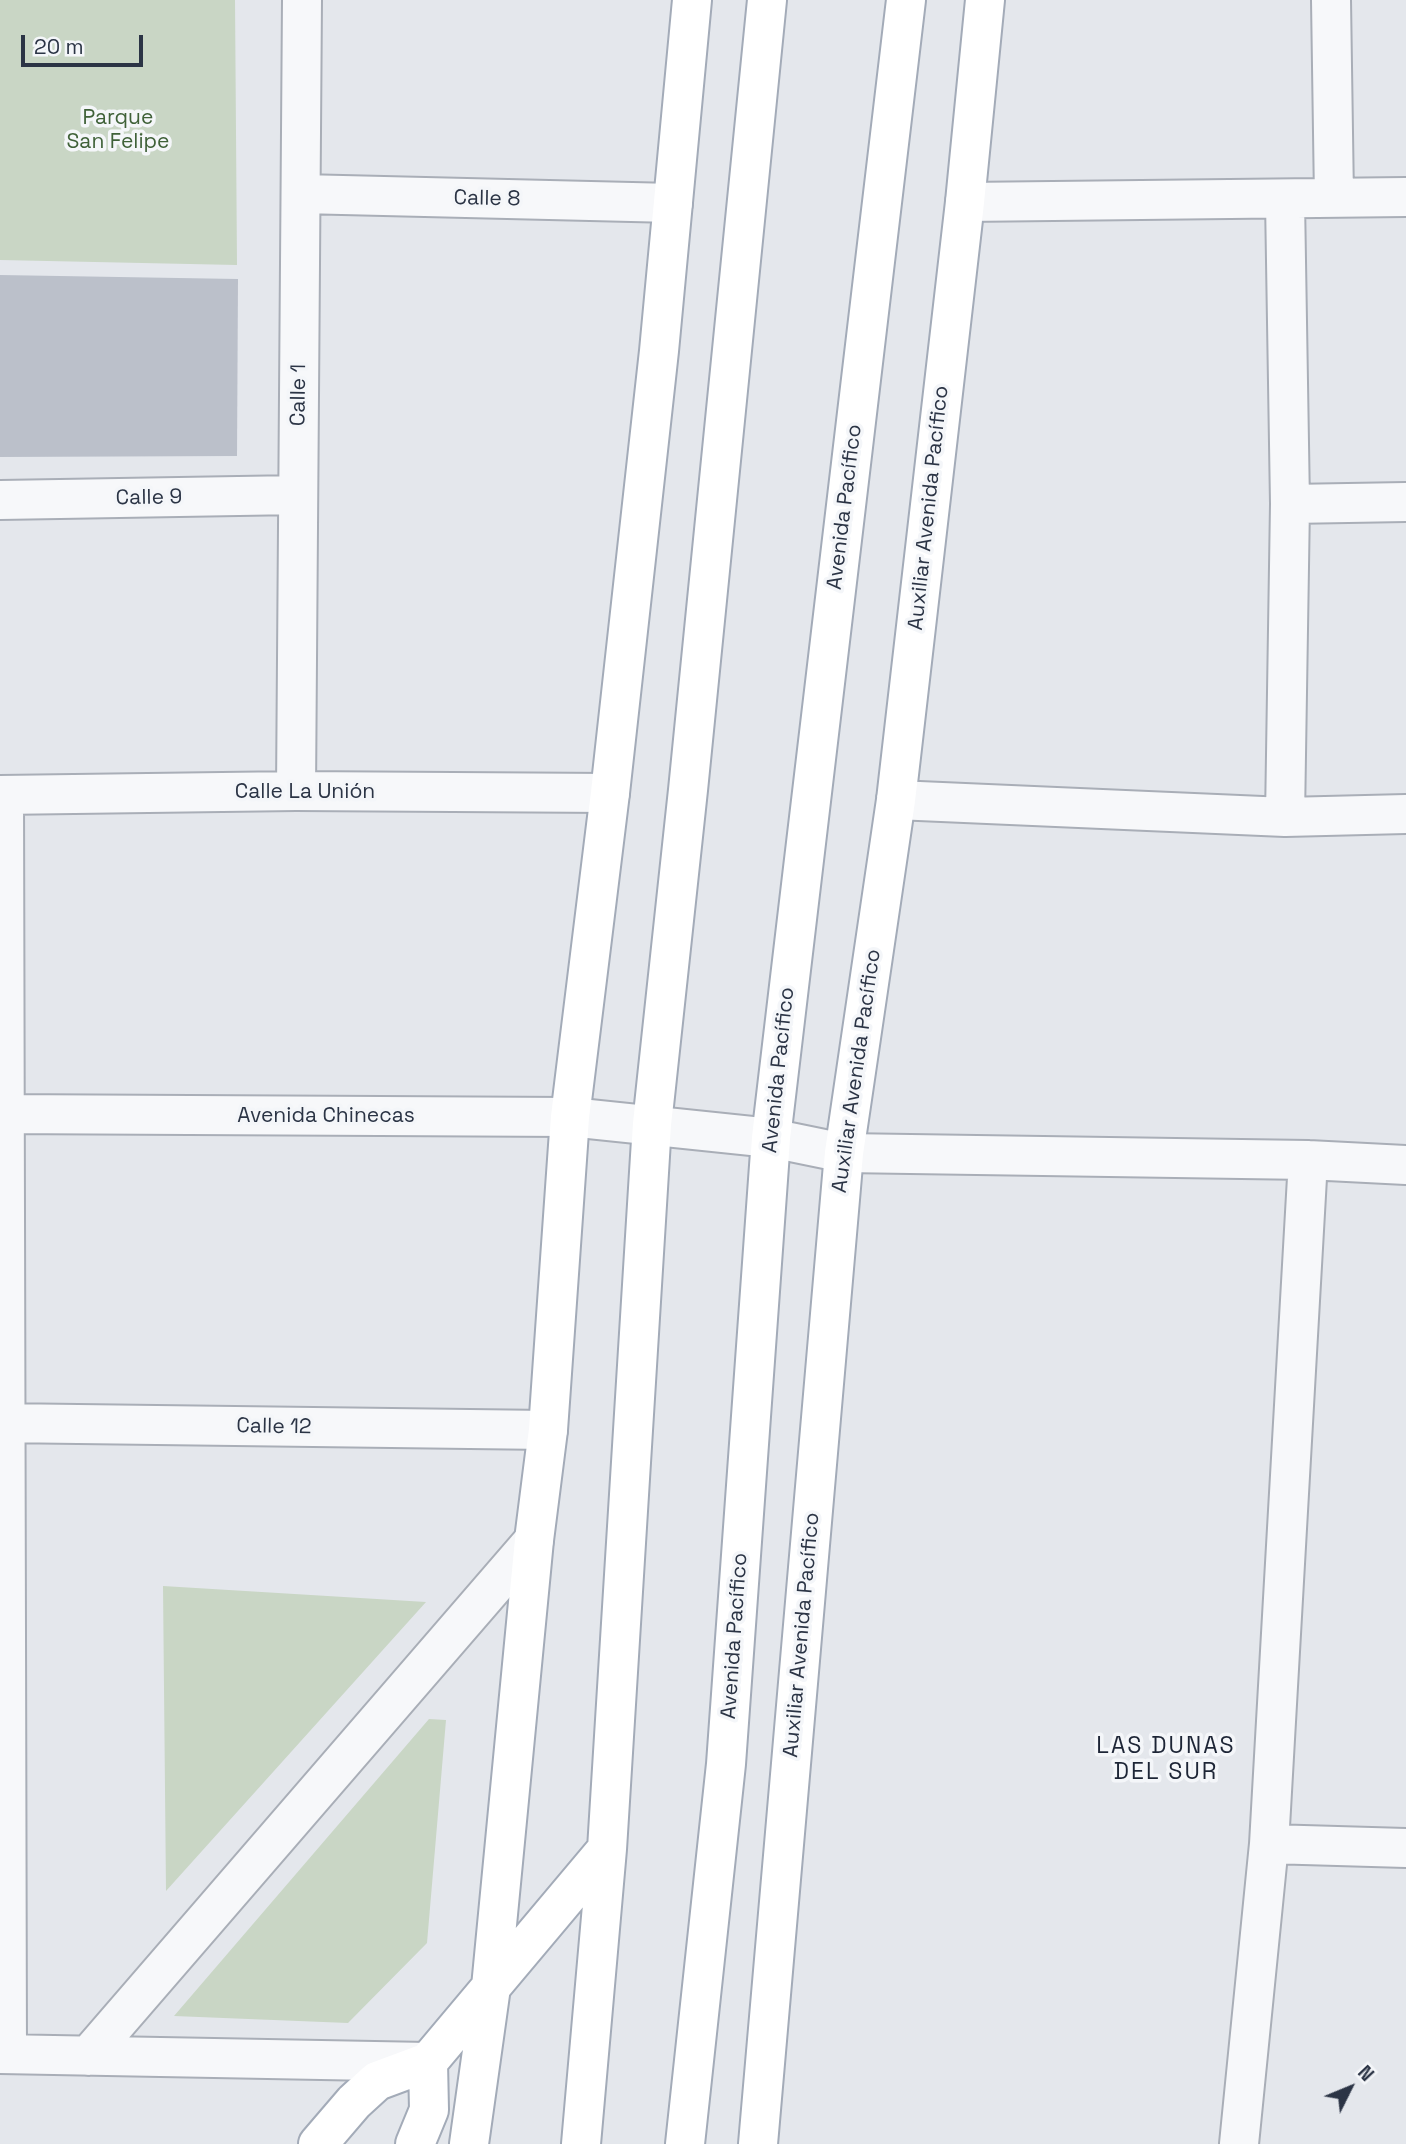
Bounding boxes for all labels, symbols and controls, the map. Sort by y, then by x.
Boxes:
scale bar [24,21,147,65]
text: 20 m [34,33,84,60]
park label: Parque San Felipe [66,105,170,155]
street label: Calle 8 [453,186,521,212]
street label: Calle 1 [286,364,312,426]
street label: Auxiliar Avenida Pacífico [904,384,954,632]
street label: Avenida Pacífico [822,423,868,591]
street label: Calle 9 [116,485,182,511]
street label: Calle La Unión [235,779,375,805]
street label: Auxiliar Avenida Pacífico [827,948,887,1194]
street label: Avenida Pacífico [758,986,800,1154]
street label: Avenida Chinecas [237,1103,415,1129]
street label: Calle 12 [236,1414,312,1440]
street label: Auxiliar Avenida Pacífico [779,1511,825,1759]
street label: Avenida Pacífico [717,1552,753,1720]
district label: LAS DUNAS DEL SUR [1097,1733,1235,1787]
north arrow [1315,2053,1385,2123]
text: N [1352,2060,1379,2087]

